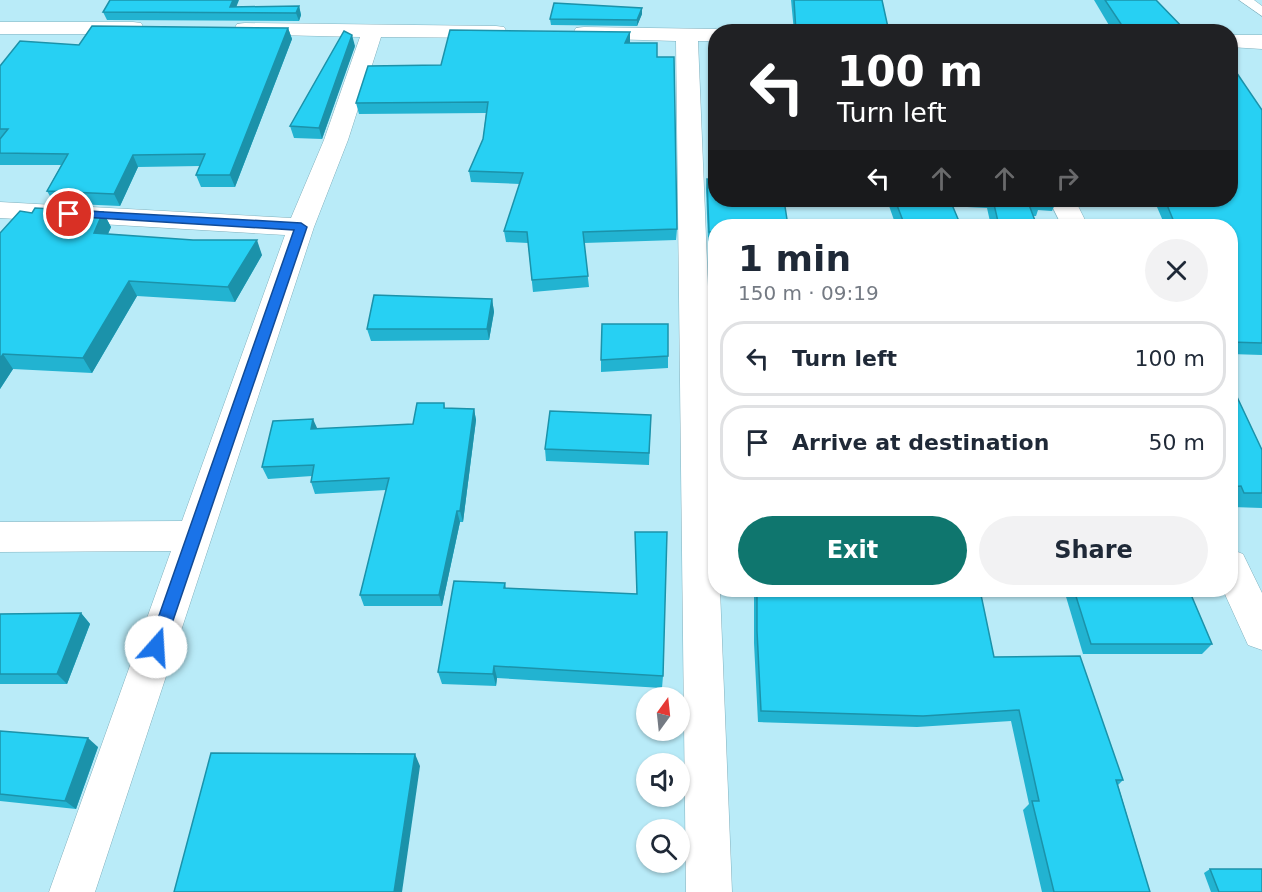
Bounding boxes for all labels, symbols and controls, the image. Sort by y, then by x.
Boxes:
text: 100 m [837,47,983,96]
icon: left [738,48,816,126]
text: Turn left [837,97,947,128]
icon: left [862,162,895,195]
icon: ahead [925,162,958,195]
icon: ahead [988,162,1021,195]
icon: right [1051,162,1084,195]
pin [43,188,94,239]
icon: arrive [52,197,85,230]
text: 1 min [738,238,851,279]
button: close [1145,239,1208,302]
text: 150 m · 09:19 [738,281,879,305]
icon: left [741,342,774,375]
text: Turn left [792,346,897,371]
text: 100 m [1135,346,1205,371]
icon: arrive [741,426,774,459]
text: Arrive at destination [792,430,1049,455]
text: 50 m [1149,430,1205,455]
button: Exit [738,516,967,585]
button: Share [979,516,1208,585]
position arrow [124,615,188,679]
north arrow [636,687,690,741]
map controls [636,687,690,873]
button: sound [636,753,690,807]
button: search [636,819,690,873]

